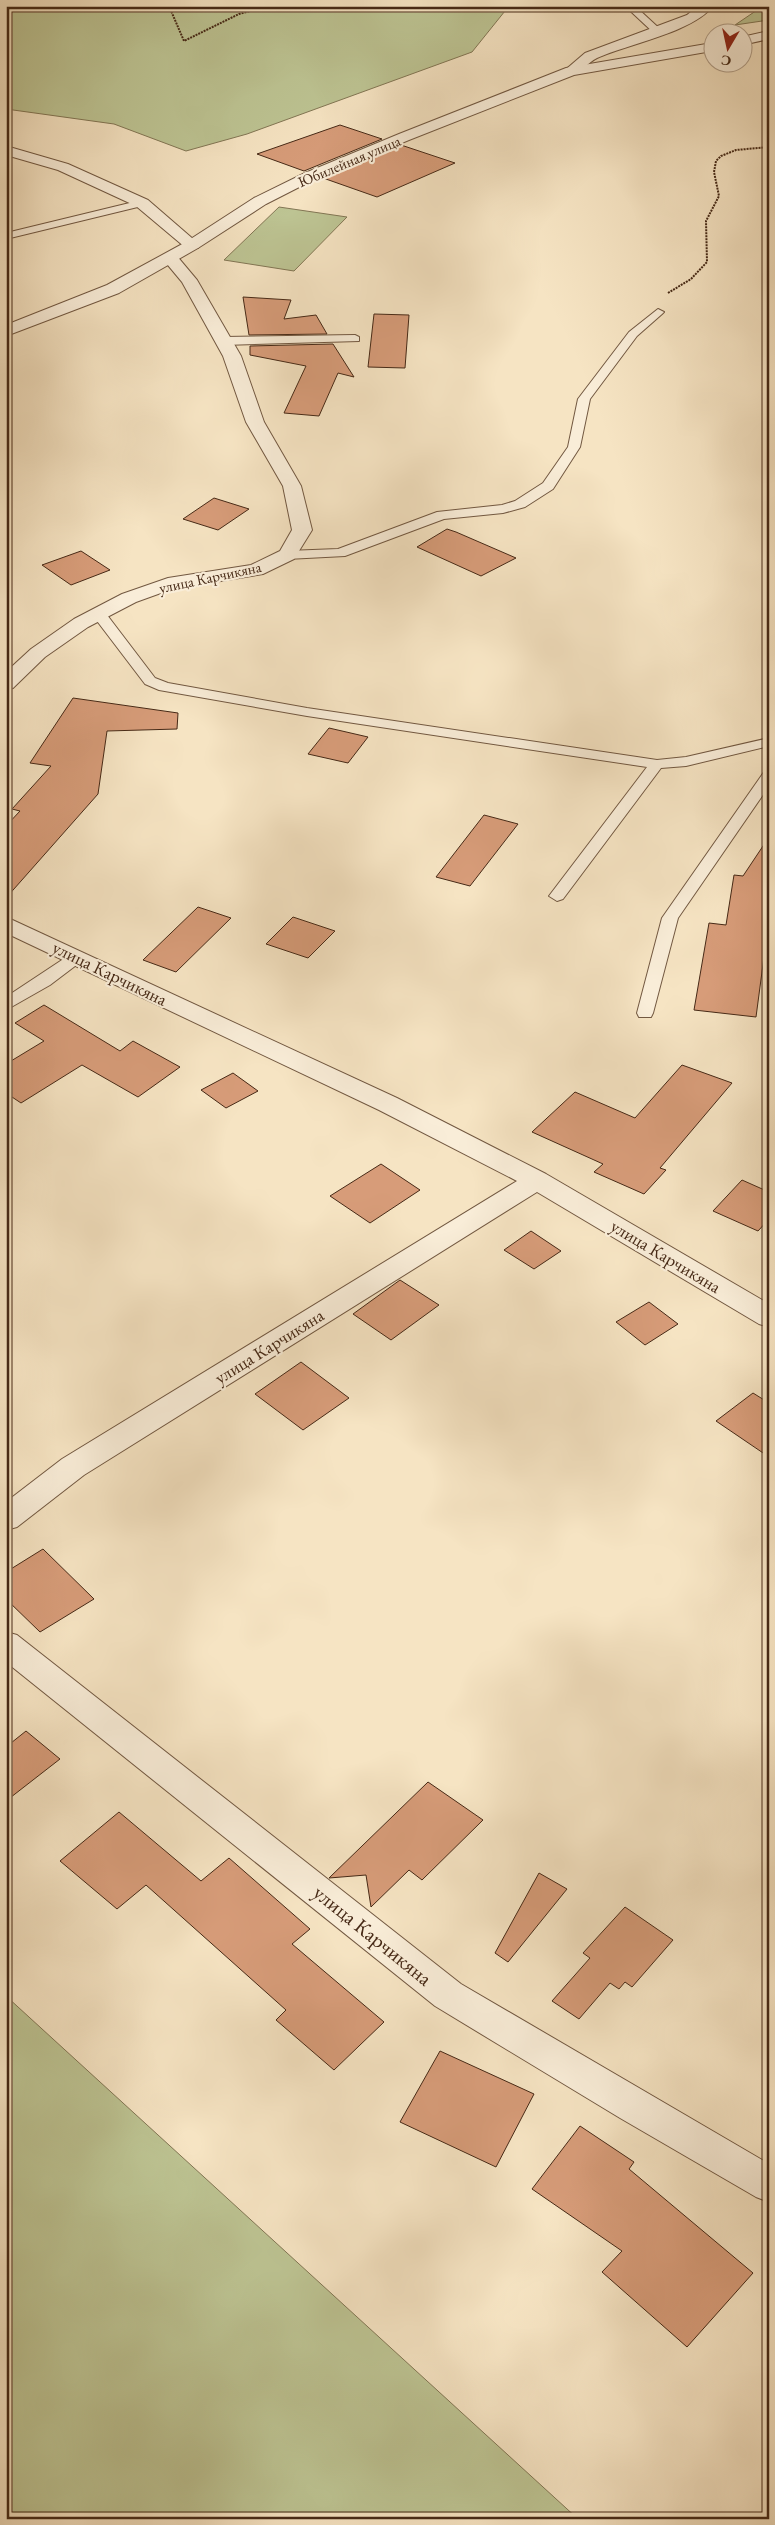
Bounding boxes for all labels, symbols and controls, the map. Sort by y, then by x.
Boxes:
north arrow [702,22,752,72]
text: С [720,51,732,71]
street label: Юбилейная улица [295,131,403,191]
street label: улица Карчикяна [157,557,263,597]
street label: улица Карчикяна [49,935,172,1011]
street label: улица Карчикяна [607,1214,726,1298]
street label: улица Карчикяна [210,1303,329,1389]
street label: улица Карчикяна [308,1879,439,1992]

